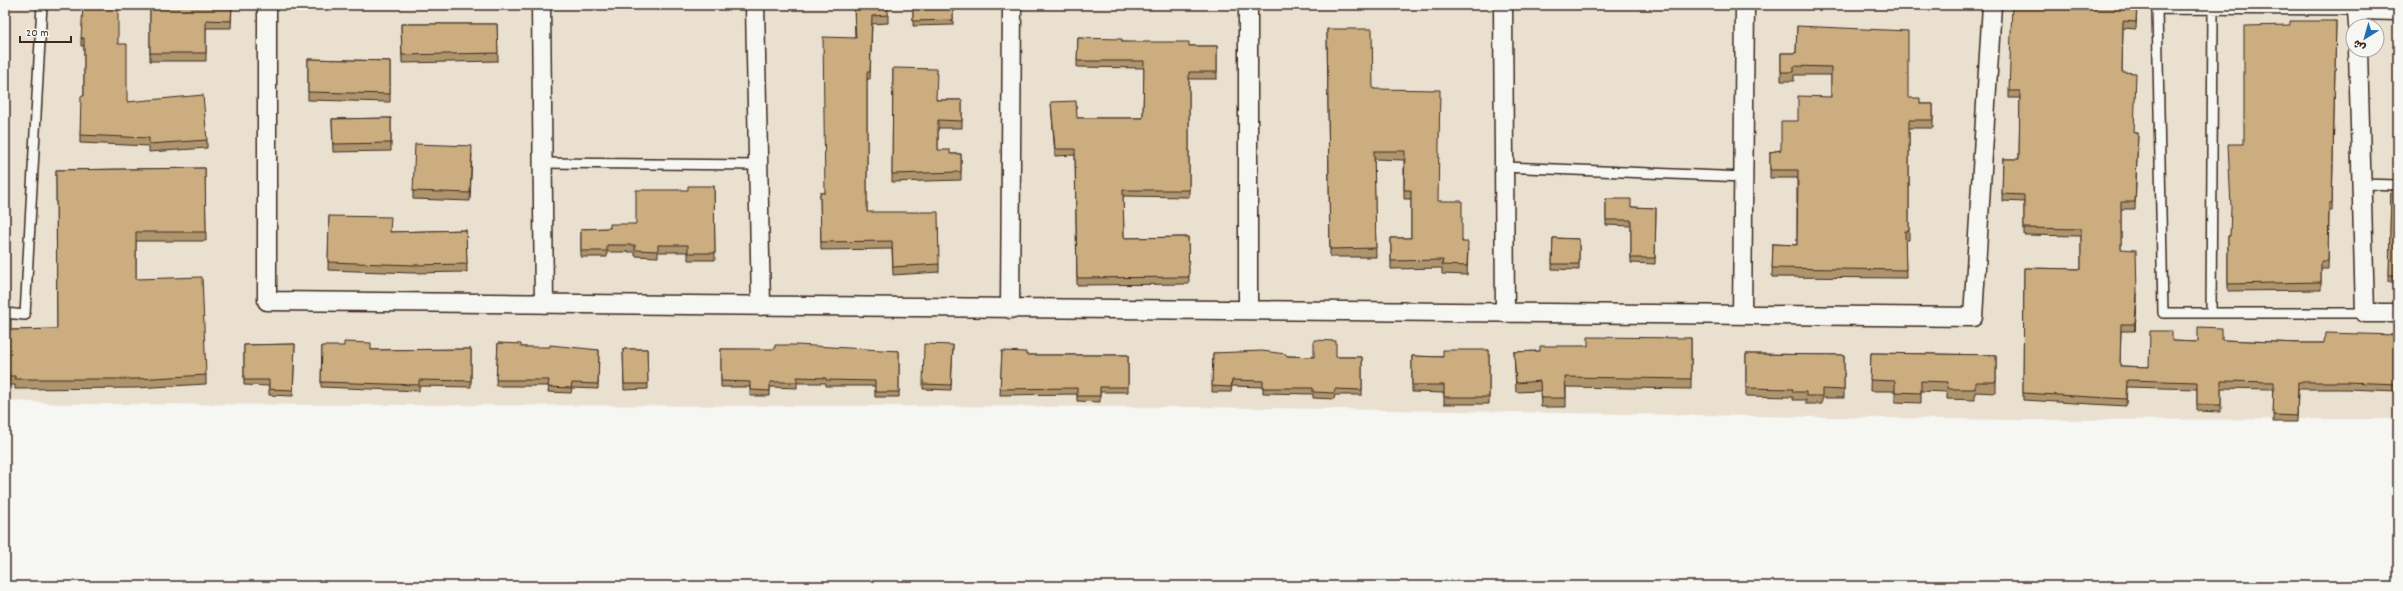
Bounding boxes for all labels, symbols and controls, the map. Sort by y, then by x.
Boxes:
scale bar [20,18,71,44]
north arrow [2345,18,2385,58]
text: 20 m [26,25,49,42]
text: ش [2351,34,2370,54]

